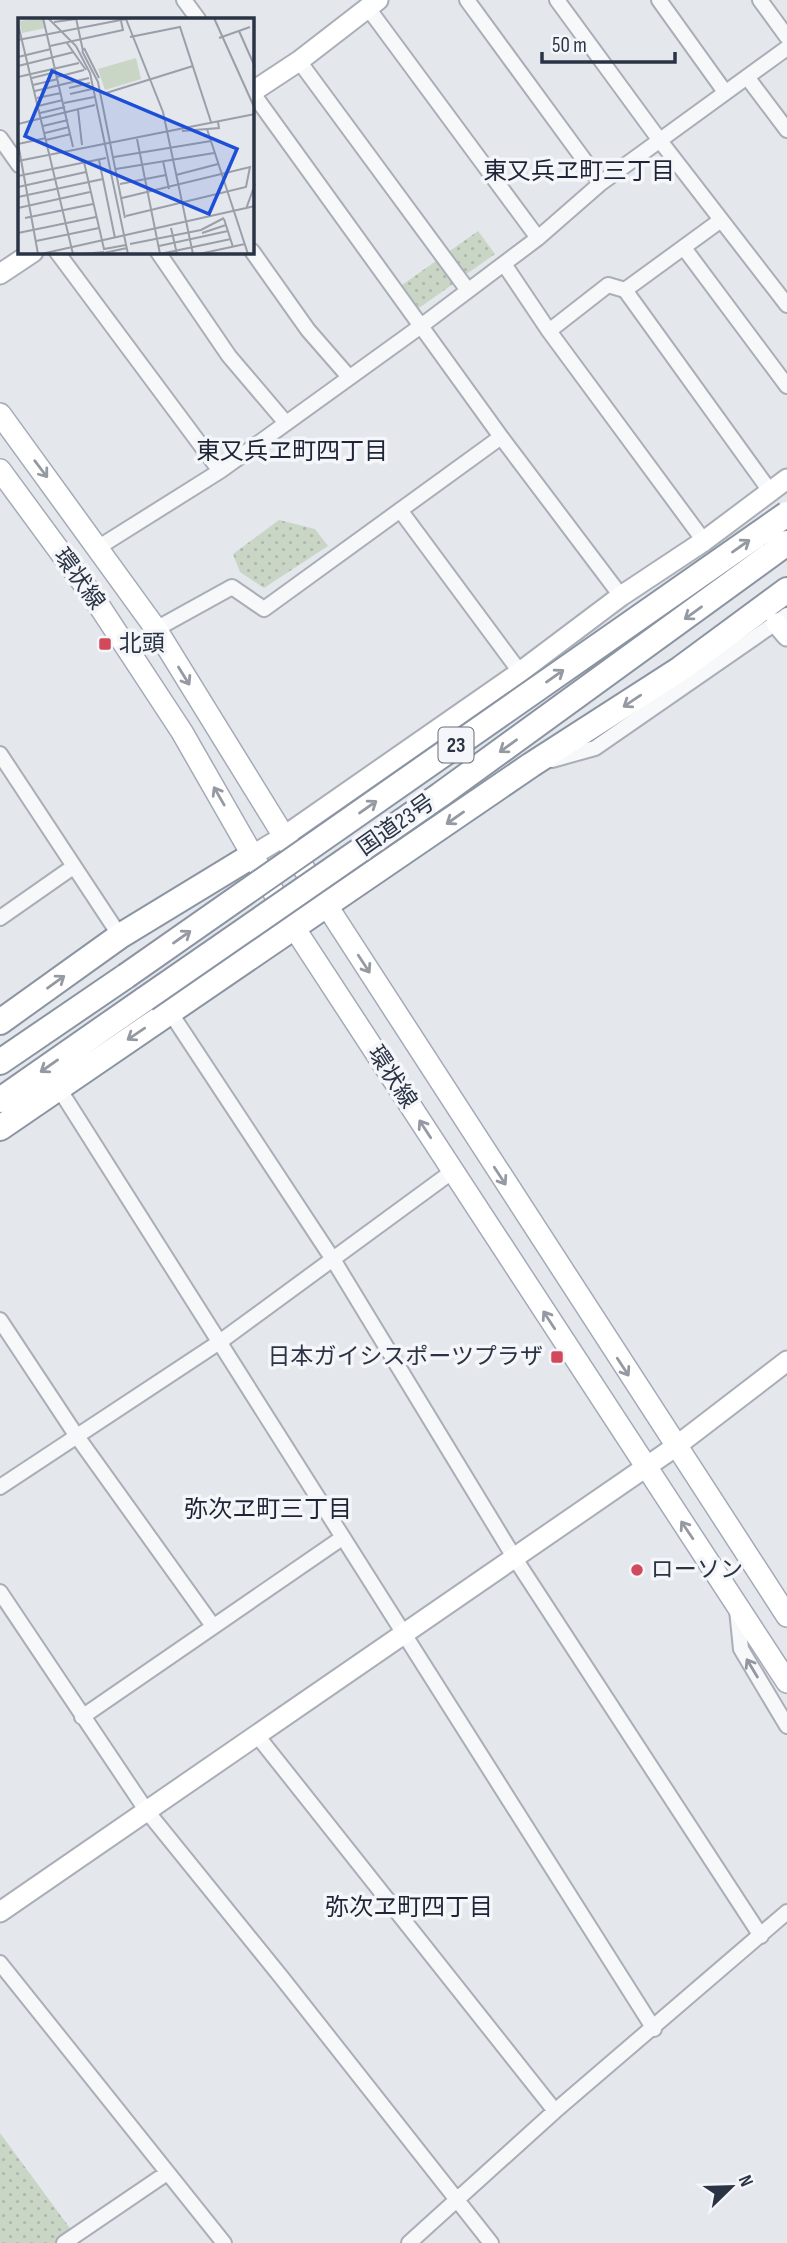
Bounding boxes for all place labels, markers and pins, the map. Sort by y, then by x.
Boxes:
place label: 北頭 [119,630,165,658]
marker: 北頭 [97,636,113,652]
place label: 日本ガイシスポーツプラザ [267,1343,543,1371]
marker: 日本ガイシスポーツプラザ [549,1349,565,1365]
place label: ローソン [651,1556,743,1584]
marker: ローソン [629,1562,645,1578]

